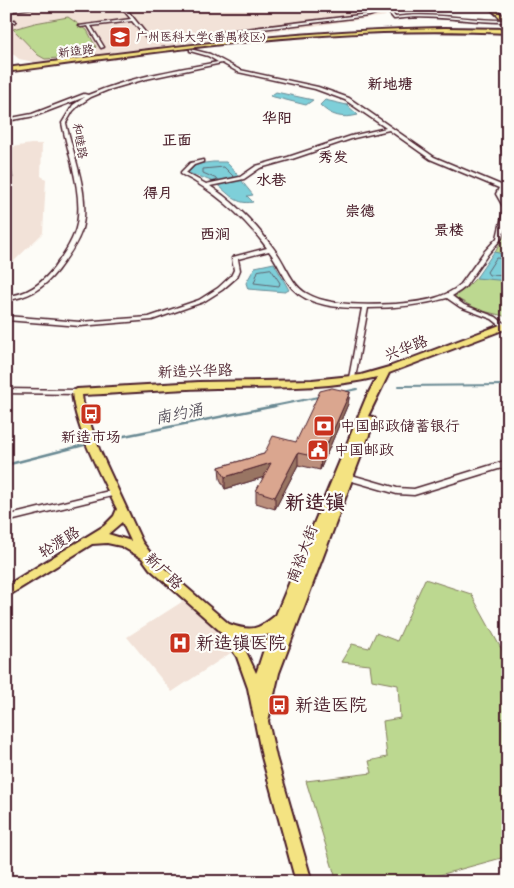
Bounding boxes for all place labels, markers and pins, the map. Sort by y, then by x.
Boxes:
school or university icon: 广州医科大学(番禺校区) [108,25,132,49]
place label: 广州医科大学(番禺校区) [136,30,266,46]
bus stop icon: 新造市场 [79,402,103,426]
bank icon: 中国邮政储蓄银行 [312,414,336,438]
place label: 中国邮政储蓄银行 [340,417,460,437]
place label: 新造市场 [61,428,121,448]
public building icon: 中国邮政 [306,438,330,462]
place label: 中国邮政 [334,441,394,461]
hospital icon: 新造镇医院 [168,631,192,655]
place label: 新造镇医院 [196,632,286,656]
bus stop icon: 新造医院 [267,693,291,717]
place label: 新造医院 [295,694,367,718]

